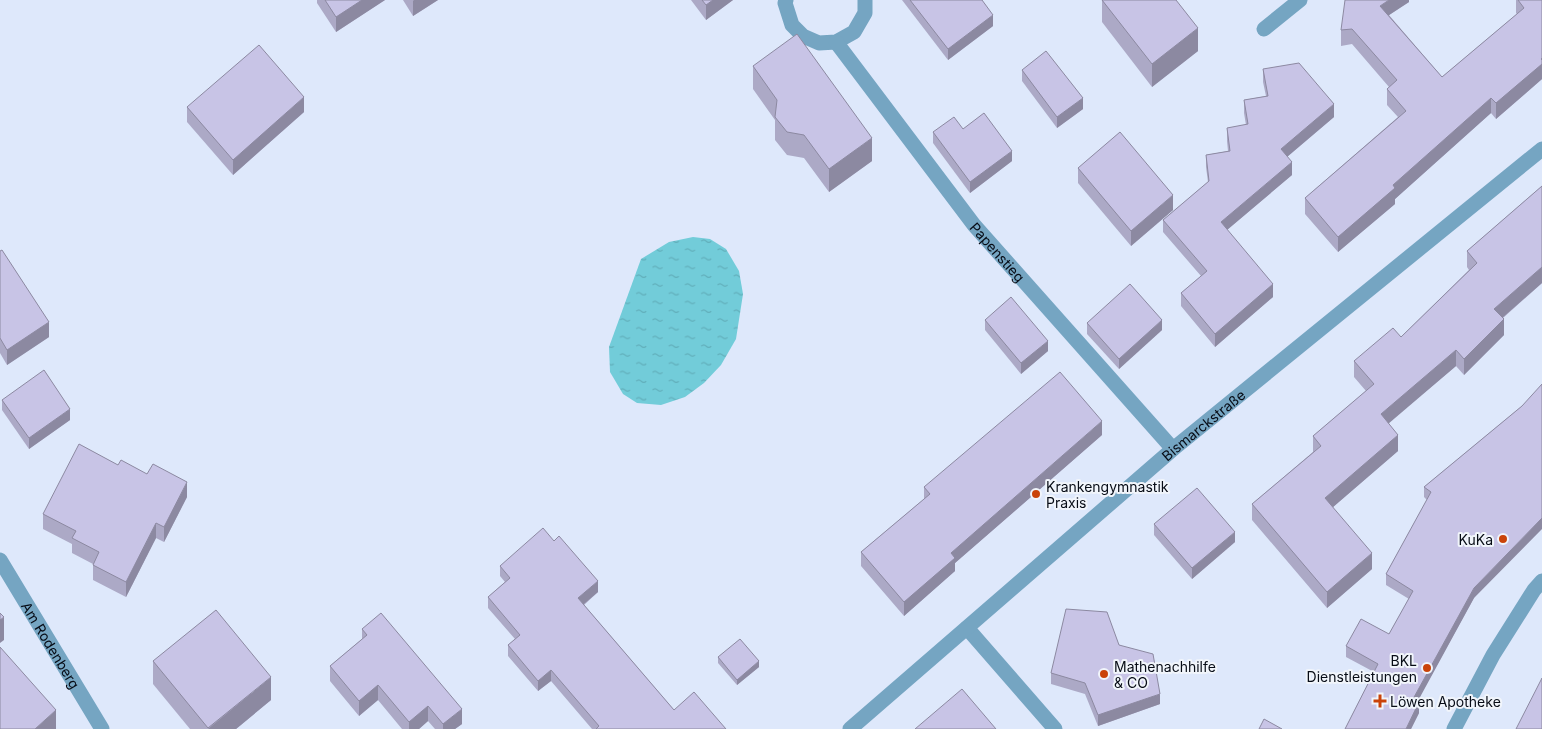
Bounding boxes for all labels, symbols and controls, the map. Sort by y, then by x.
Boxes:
street label: Papenstieg [967,218,1029,285]
street label: Bismarckstraße [1158,386,1248,464]
place label: Krankengymnastik Praxis [1046,478,1169,511]
marker: Krankengymnastik Praxis [1030,488,1042,500]
place label: KuKa [1459,531,1493,548]
marker: KuKa [1497,533,1509,545]
street label: Am Rodenberg [18,598,84,691]
place label: BKL Dienstleistungen [1307,652,1417,685]
place label: Mathenachhilfe & CO [1114,658,1216,691]
marker: BKL Dienstleistungen [1421,662,1433,674]
marker: Mathenachhilfe & CO [1098,668,1110,680]
place label: Löwen Apotheke [1390,693,1501,710]
marker: Löwen Apotheke [1374,695,1386,707]

